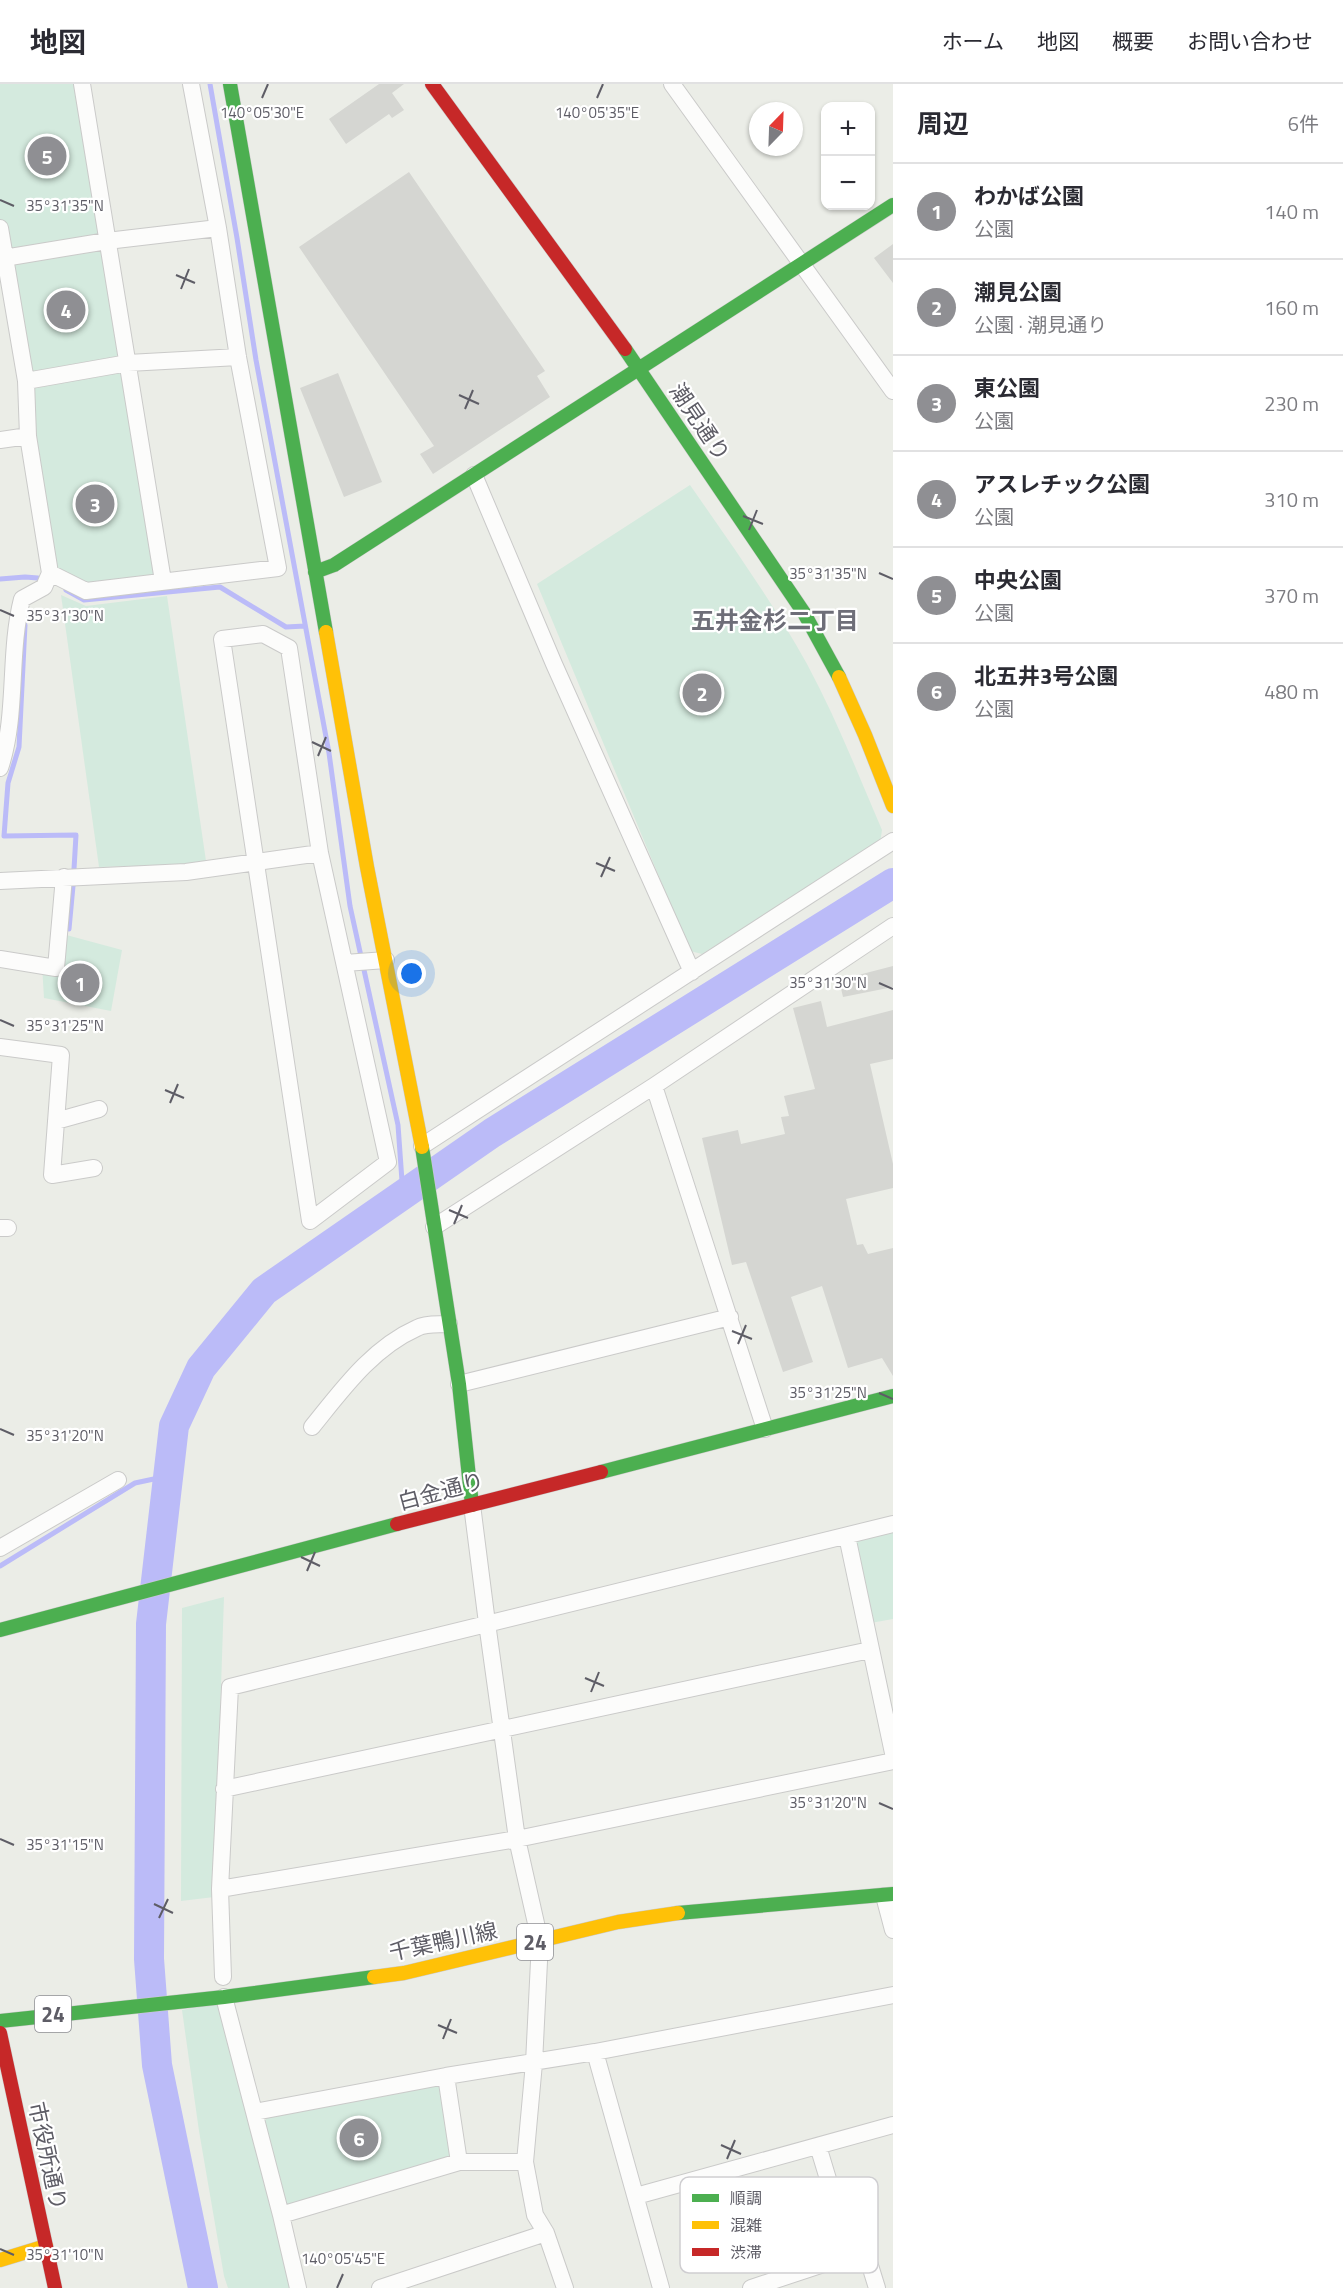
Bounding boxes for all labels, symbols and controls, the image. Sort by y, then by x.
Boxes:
text: 地図 [30,20,86,63]
text: ホーム [942,25,1004,57]
text: 地図 [1037,25,1079,57]
text: 概要 [1112,25,1154,57]
text: お問い合わせ [1187,25,1313,57]
text: 140°05'30"E [220,101,304,124]
text: 140°05'35"E [555,101,639,124]
north arrow [749,102,803,156]
map controls [821,102,875,210]
button: + [821,102,875,156]
text: 周辺 [917,104,969,143]
text: 6件 [1288,108,1319,139]
pin: 5 [28,134,66,178]
button: − [821,156,875,210]
text: わかば公園 [974,179,1084,213]
text: 35°31'35"N [26,194,104,217]
text: 1 [931,196,942,227]
text: 140 m [1264,196,1319,227]
text: 公園 [974,213,1014,244]
text: 潮見公園 [974,275,1062,309]
pin: 4 [46,288,86,332]
text: 2 [931,292,942,323]
text: 160 m [1264,292,1319,323]
text: 公園 · 潮見通り [974,309,1107,340]
text: 東公園 [974,371,1040,405]
street label: 潮見通り [661,376,739,468]
text: 3 [931,388,942,419]
text: 230 m [1264,388,1319,419]
text: 公園 [974,405,1014,436]
text: アスレチック公園 [974,467,1150,501]
pin: 3 [76,482,115,526]
text: 4 [931,484,942,515]
text: 310 m [1264,484,1319,515]
text: 公園 [974,501,1014,532]
text: 35°31'35"N [789,562,867,585]
text: 中央公園 [974,563,1062,597]
text: 5 [931,580,942,611]
text: 370 m [1264,580,1319,611]
text: 公園 [974,597,1014,628]
district label: 五井金杉二丁目 [691,602,859,638]
text: 35°31'30"N [26,604,104,627]
text: 北五井3号公園 [974,659,1118,693]
pin: 2 [682,670,722,716]
text: 6 [931,676,942,707]
text: 480 m [1264,676,1319,707]
text: 公園 [974,693,1014,724]
your location [397,959,426,988]
pin: 1 [60,960,100,1006]
text: 35°31'30"N [789,971,867,994]
text: 35°31'25"N [26,1014,104,1037]
text: 35°31'25"N [789,1381,867,1404]
text: 35°31'20"N [26,1424,104,1447]
street label: 白金通り [394,1463,488,1519]
text: 35°31'20"N [789,1791,867,1814]
text: 35°31'15"N [26,1833,104,1856]
street label: 千葉鴨川線 [386,1913,500,1969]
road number: 24 [517,1924,553,1960]
road number: 24 [35,1996,71,2032]
street label: 市役所通り [20,2099,76,2213]
pin: 6 [340,2116,378,2160]
legend [680,2177,878,2273]
text: 順調 [730,2186,762,2210]
text: 混雑 [730,2213,762,2237]
text: 渋滞 [730,2240,762,2264]
text: 35°31'10"N [26,2243,104,2266]
text: 140°05'45"E [301,2247,385,2270]

